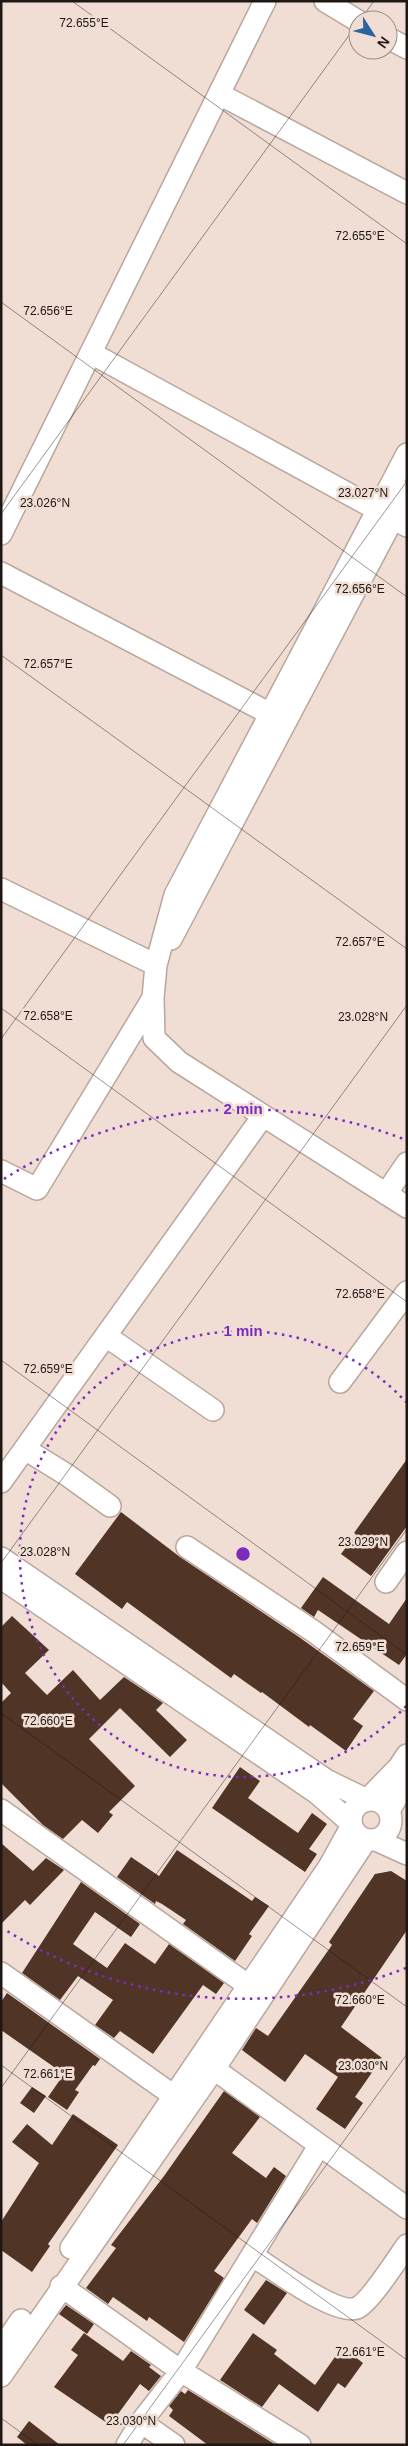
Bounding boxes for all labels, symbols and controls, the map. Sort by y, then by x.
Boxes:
north arrow [348,10,398,60]
text: 72.655°E [59,16,109,30]
text: N [374,34,393,51]
text: 72.655°E [335,229,385,243]
text: 72.656°E [23,304,73,318]
text: 23.027°N [338,486,388,500]
text: 23.026°N [20,496,70,510]
text: 72.656°E [335,582,385,596]
text: 72.657°E [23,657,73,671]
text: 72.657°E [335,935,385,949]
text: 72.658°E [23,1009,73,1023]
text: 23.028°N [338,1010,388,1024]
text: 2 min [223,1100,263,1117]
text: 72.658°E [335,1287,385,1301]
text: 1 min [223,1322,263,1339]
text: 72.659°E [23,1362,73,1376]
text: 23.029°N [338,1535,388,1549]
text: 23.028°N [20,1545,70,1559]
centre of rings [234,1545,252,1563]
text: 72.659°E [335,1640,385,1654]
text: 72.660°E [23,1714,73,1728]
text: 72.660°E [335,1993,385,2007]
text: 23.030°N [338,2059,388,2073]
text: 72.661°E [23,2067,73,2081]
text: 72.661°E [335,2345,385,2359]
text: 23.030°N [106,2414,156,2428]

